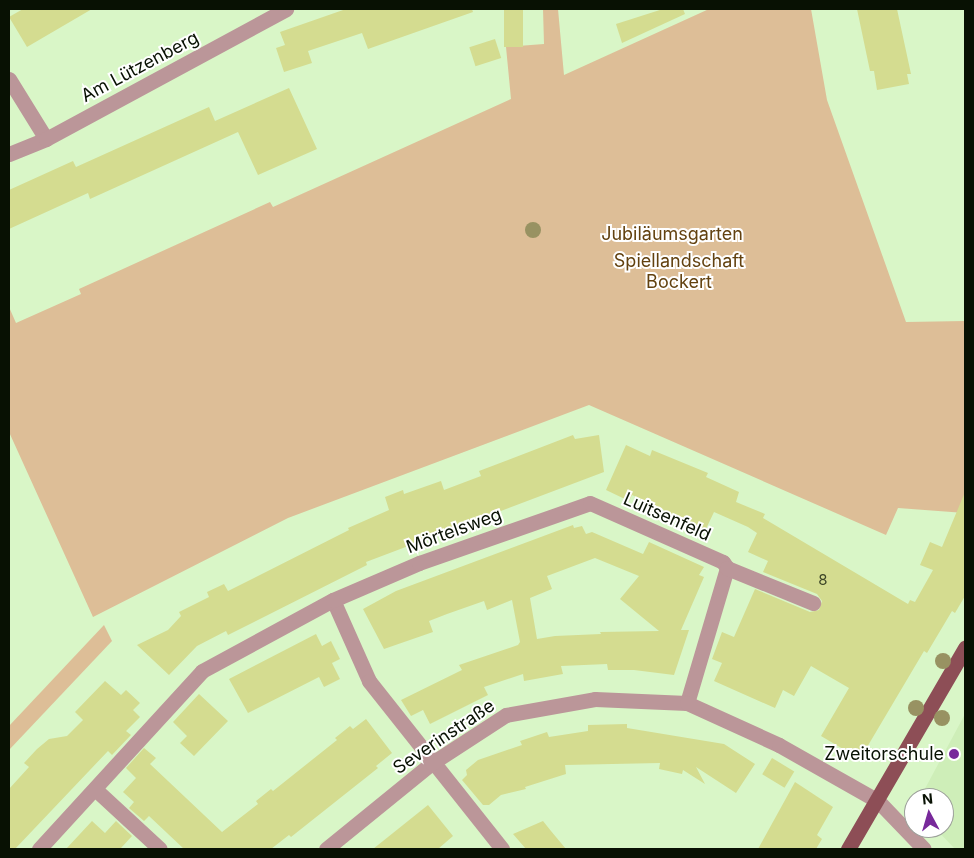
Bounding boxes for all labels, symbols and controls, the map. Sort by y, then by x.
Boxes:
street label: Am Lützenberg [78,27,202,107]
park label: Jubiläumsgarten [601,223,743,245]
park label: Spiellandschaft Bockert [614,251,744,294]
street label: Luitsenfeld [620,488,714,546]
street label: Mörtelsweg [403,504,505,558]
house number: 8 [818,571,828,589]
street label: Severinstraße [389,695,499,779]
place label: Zweitorschule [824,743,944,765]
marker: Zweitorschule [948,748,960,760]
north arrow [904,788,954,838]
text: N [921,790,934,808]

